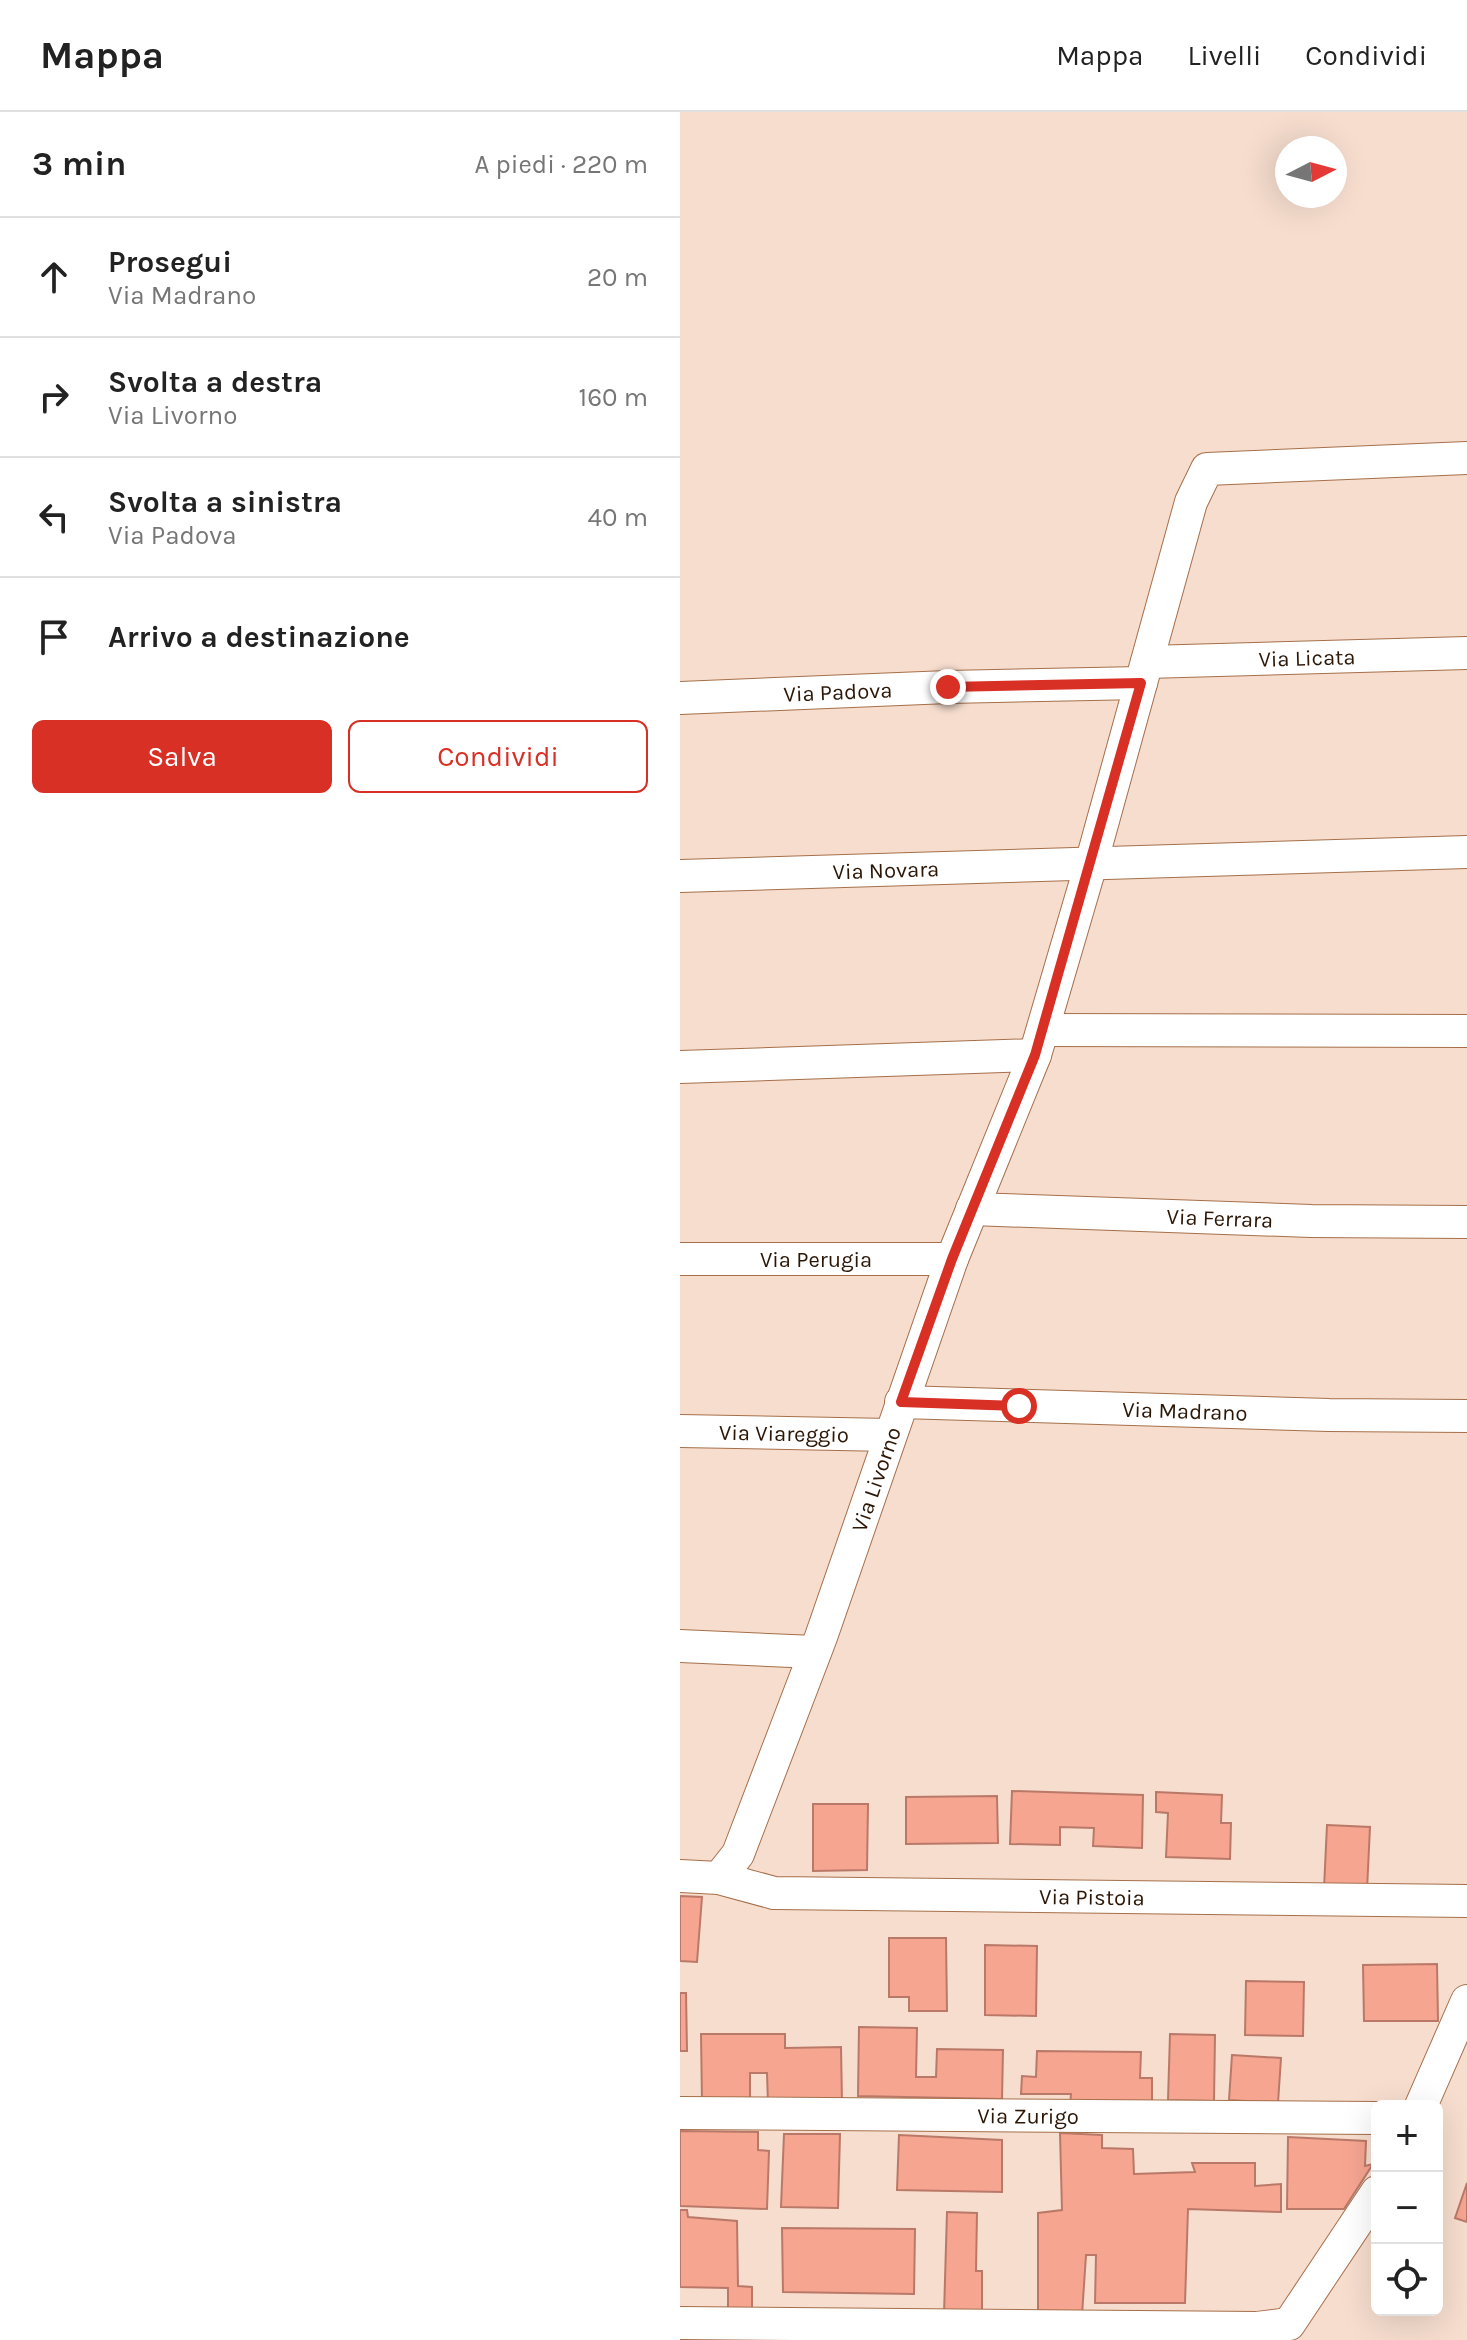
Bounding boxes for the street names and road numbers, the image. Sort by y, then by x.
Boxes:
street label: Via Licata [1258,644,1356,673]
street label: Via Padova [783,677,893,708]
street label: Via Novara [832,856,940,885]
street label: Via Ferrara [1166,1204,1274,1234]
street label: Via Perugia [760,1247,872,1273]
street label: Via Madrano [1122,1397,1248,1427]
street label: Via Viareggio [719,1420,849,1448]
street label: Via Livorno [846,1423,907,1535]
street label: Via Pistoia [1039,1884,1145,1911]
street label: Via Zurigo [977,2103,1079,2130]

